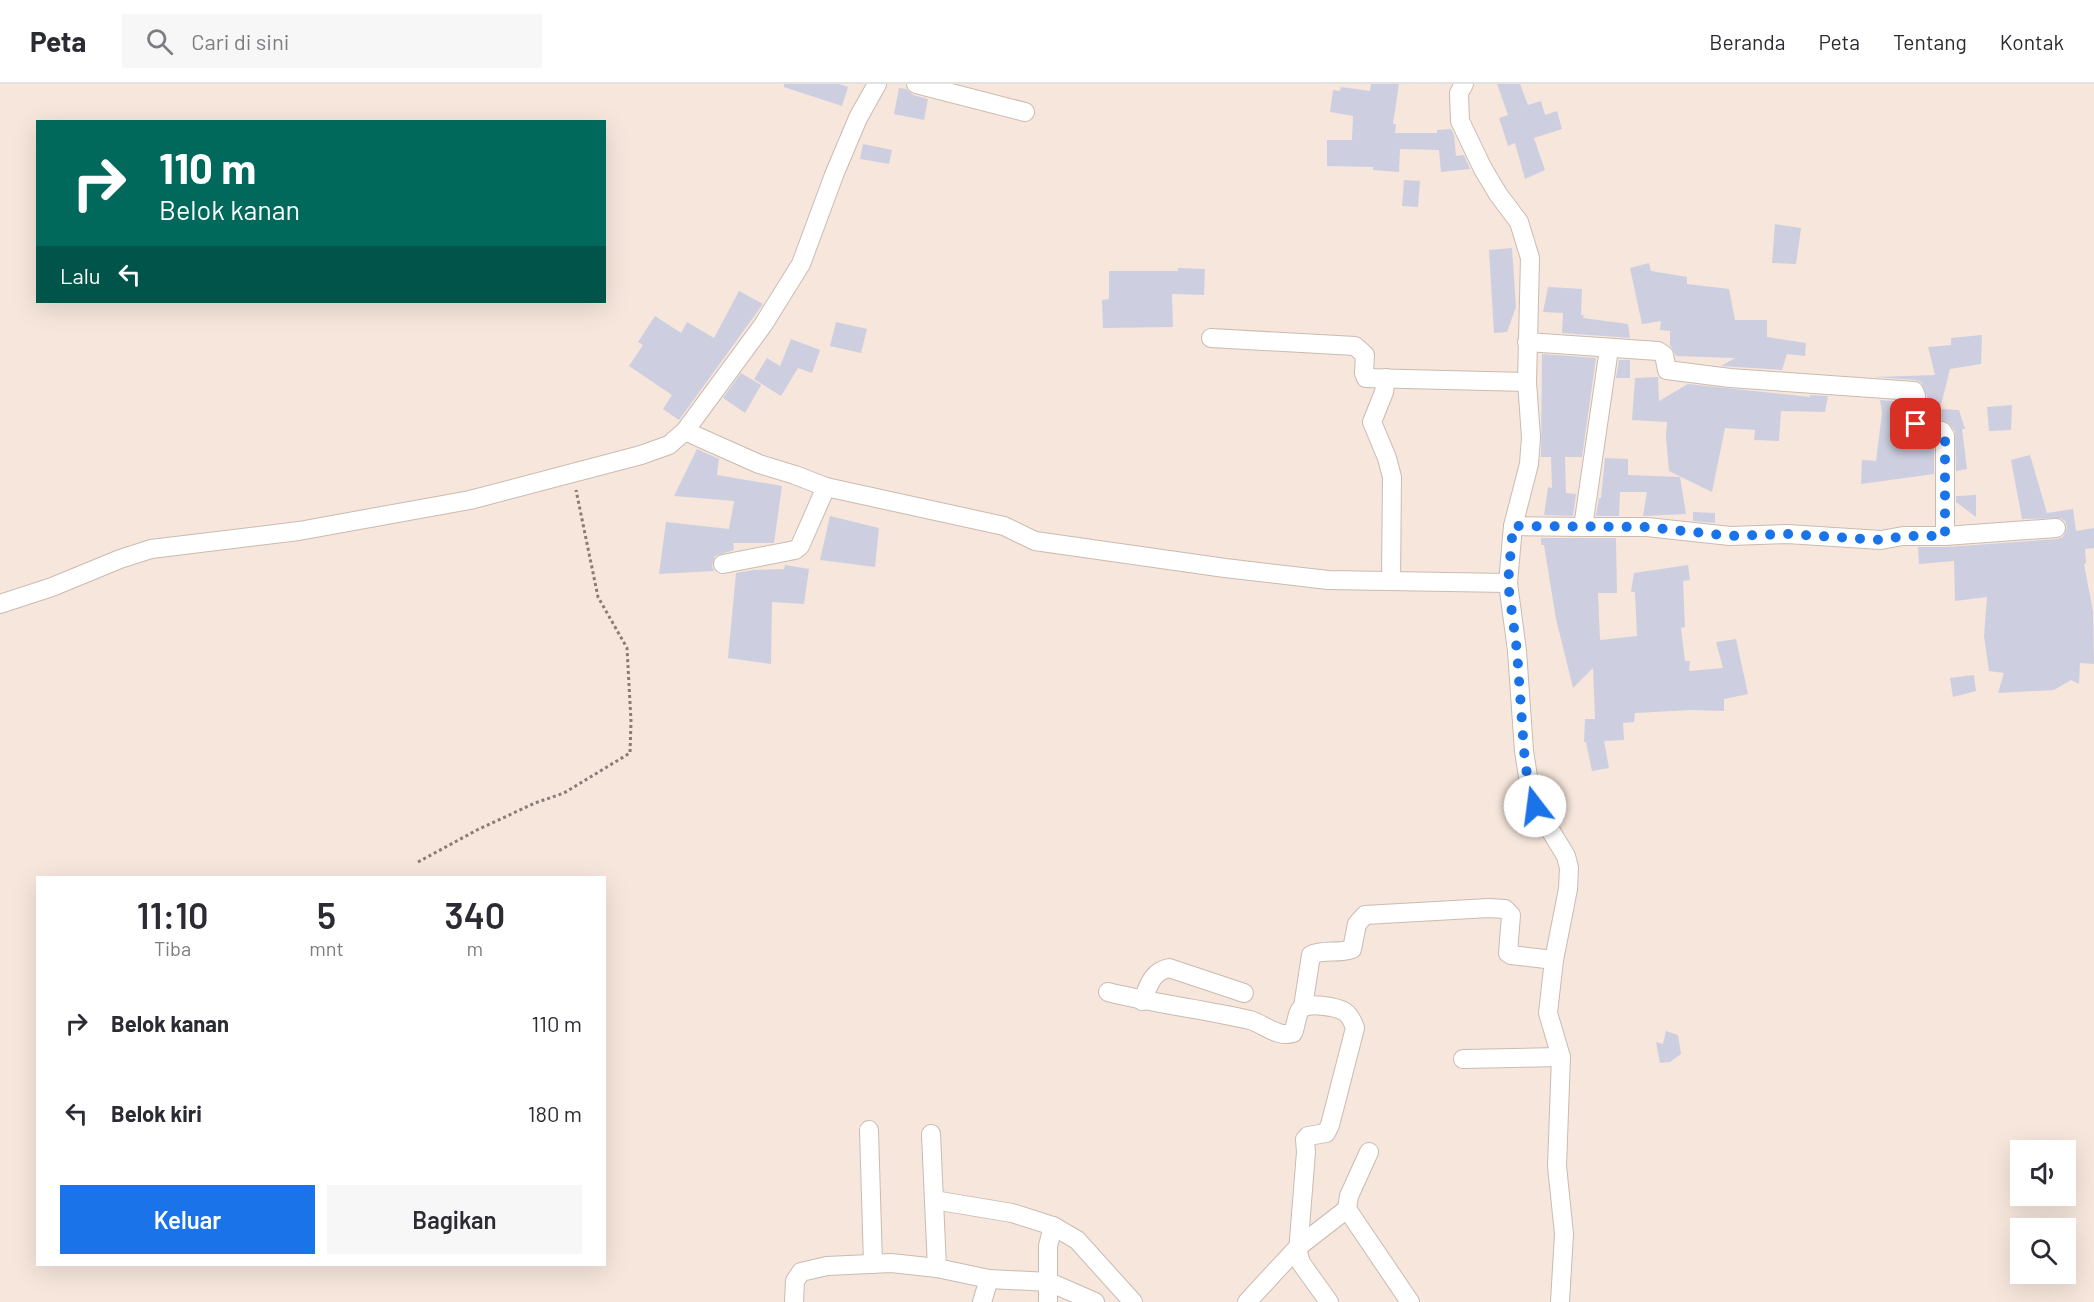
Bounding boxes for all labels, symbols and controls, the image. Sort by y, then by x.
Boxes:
search box [122,14,542,68]
text: Peta [30,24,86,58]
icon: search [143,25,176,58]
text: Cari di sini [191,28,289,54]
text: Beranda [1709,29,1785,54]
text: Peta [1818,29,1860,54]
text: Tentang [1893,29,1967,54]
text: Kontak [2000,29,2064,54]
text: 110 m [159,142,256,192]
icon: right [60,144,138,222]
text: Belok kanan [159,193,300,225]
icon: left [113,258,146,291]
text: Lalu [60,262,101,288]
pin [1890,398,1941,449]
icon: arrive [1899,407,1932,440]
position arrow [1503,774,1567,838]
text: 11:10 [137,893,208,936]
text: 5 [317,893,336,936]
text: 340 [445,893,505,936]
text: Tiba [154,936,191,960]
text: mnt [309,936,344,960]
text: m [467,936,483,960]
icon: right [60,1007,93,1040]
text: Belok kanan [111,1010,229,1036]
text: 110 m [532,1010,582,1036]
icon: left [60,1097,93,1130]
text: Belok kiri [111,1100,202,1126]
text: 180 m [528,1100,582,1126]
map controls [2010,1140,2076,1284]
button: sound [2010,1140,2076,1206]
button: Keluar [60,1185,315,1254]
button: Bagikan [327,1185,582,1254]
button: search [2010,1218,2076,1284]

